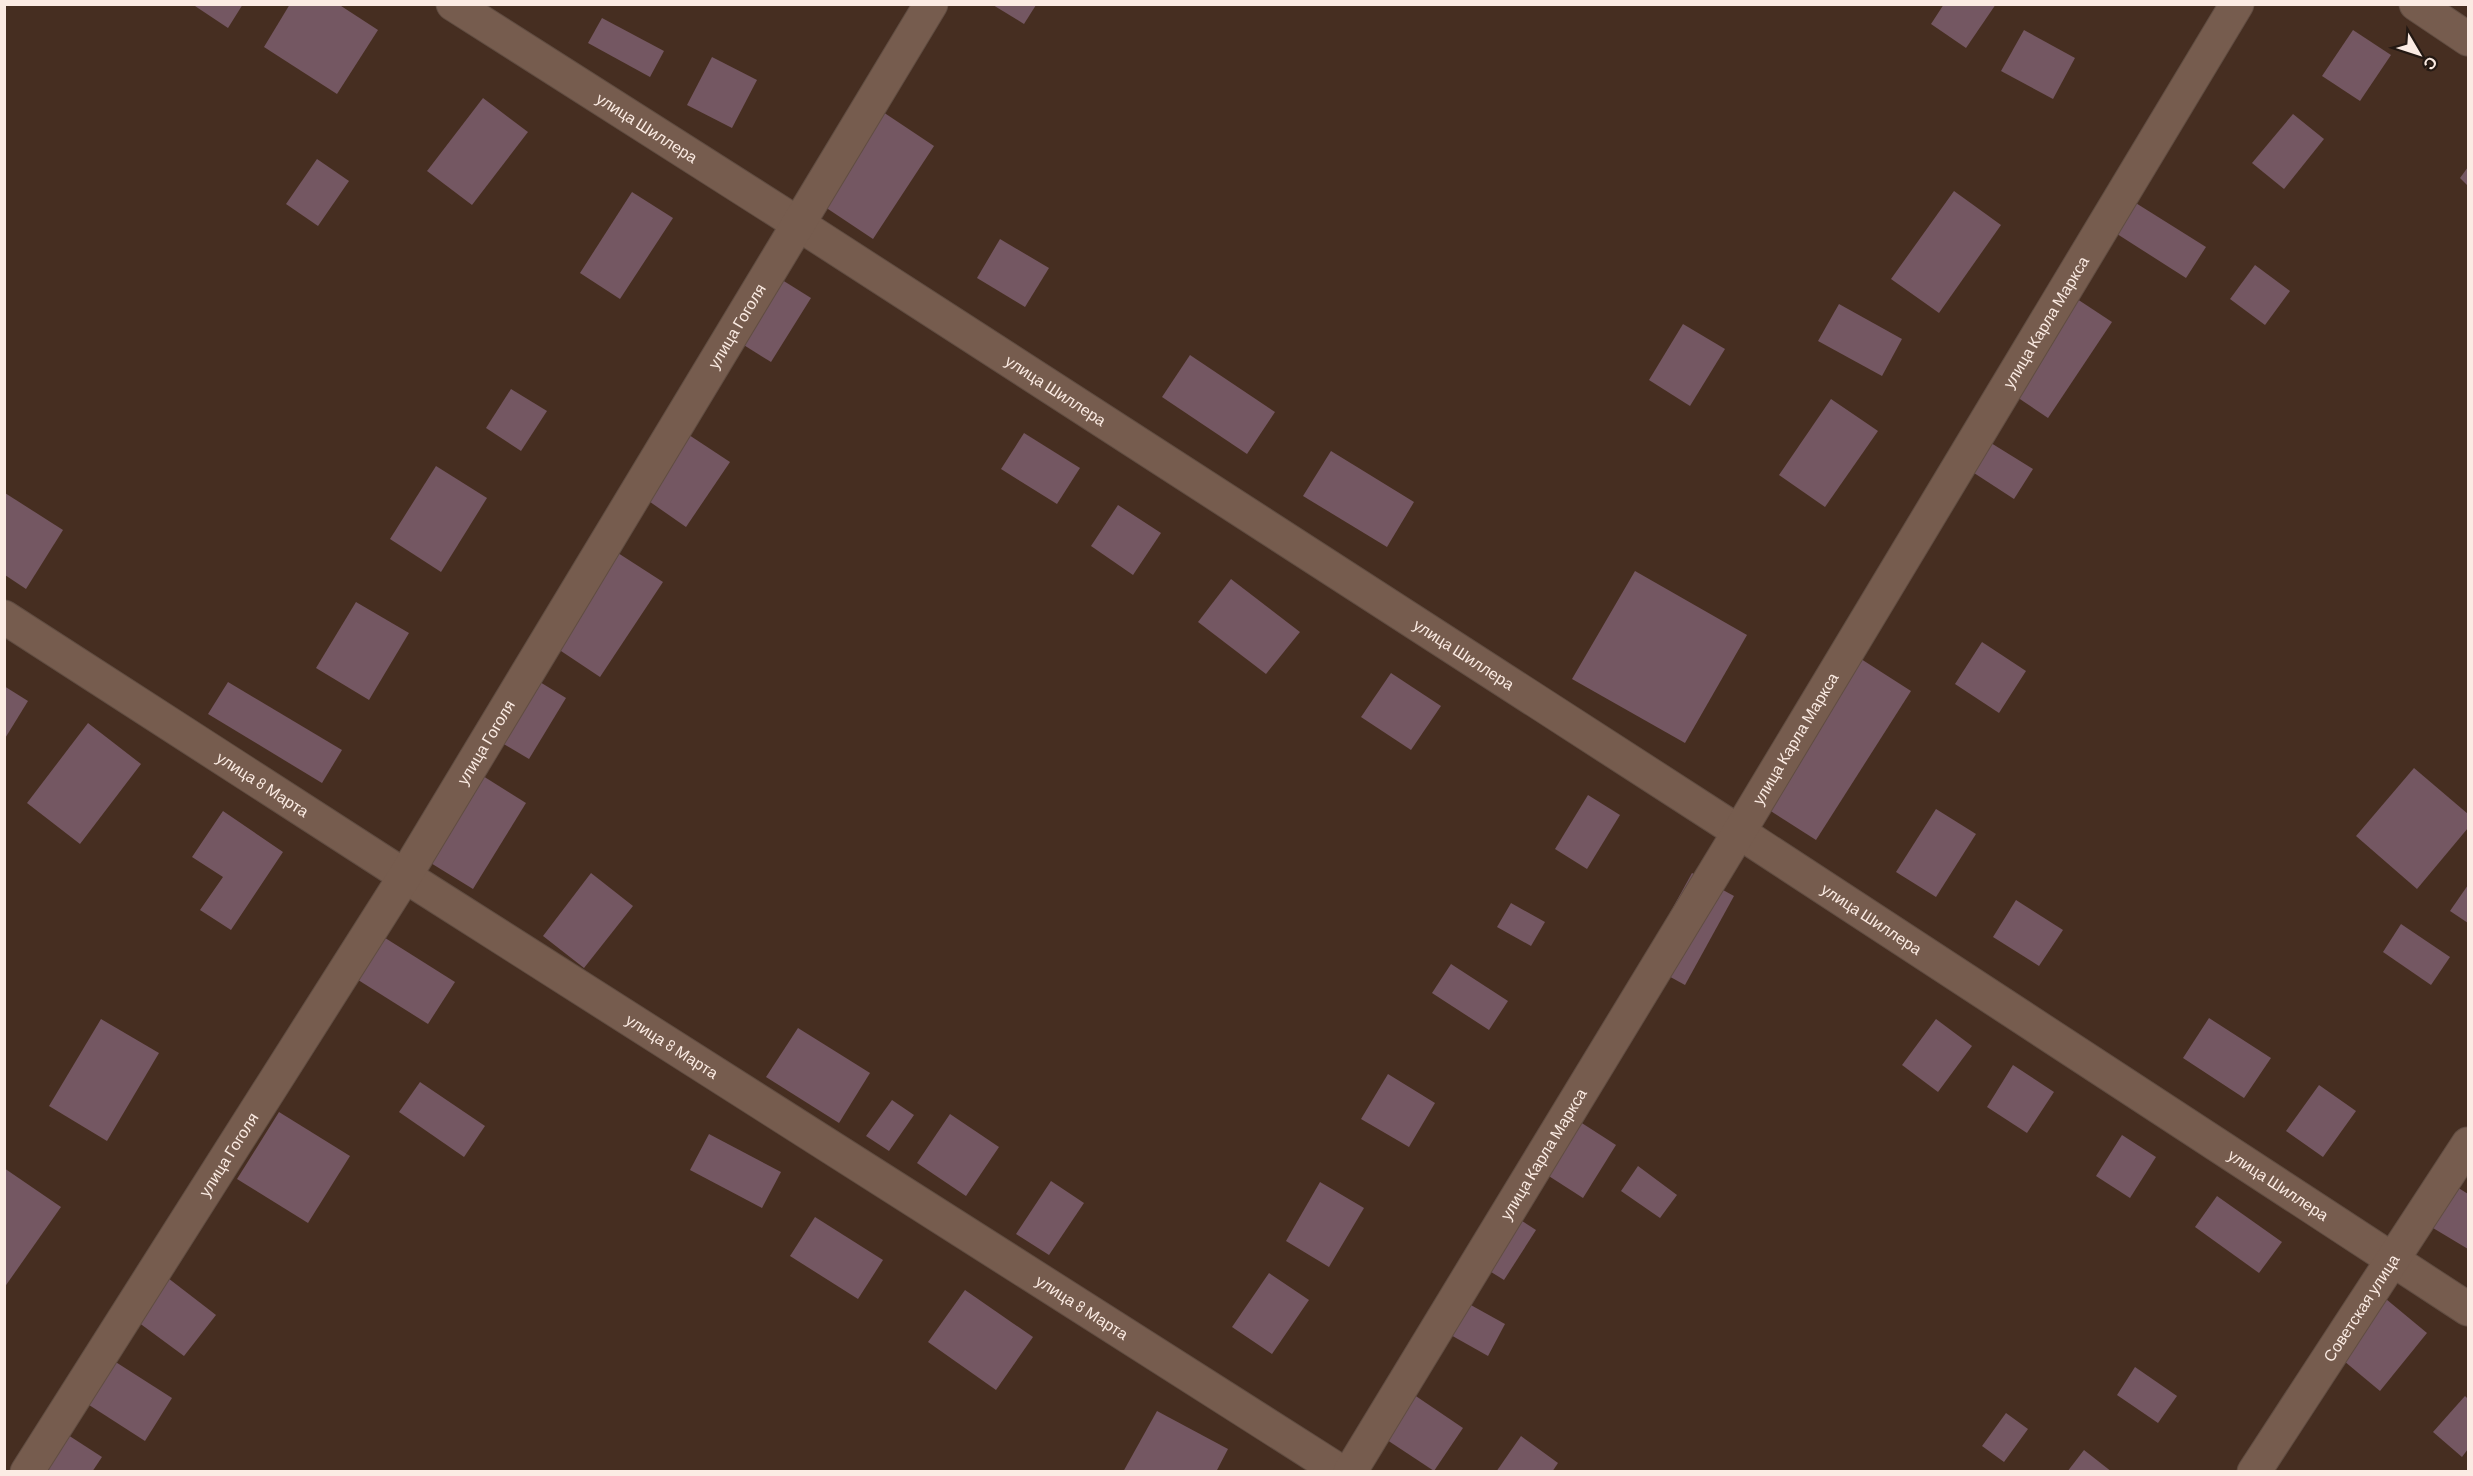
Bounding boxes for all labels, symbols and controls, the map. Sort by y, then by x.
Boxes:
north arrow [2389,24,2449,84]
text: С [2420,53,2442,75]
street label: улица Шиллера [593,88,701,166]
street label: улица Карла Маркса [1998,252,2092,391]
street label: улица Гоголя [703,280,769,372]
street label: улица Шиллера [1002,350,1110,430]
street label: улица Шиллера [1410,614,1518,693]
street label: улица Карла Маркса [1748,669,1842,808]
street label: улица Гоголя [452,696,518,788]
street label: улица 8 Марта [213,747,313,820]
street label: улица Шиллера [1818,879,1926,958]
street label: улица 8 Марта [623,1009,722,1082]
street label: улица Карла Маркса [1496,1084,1590,1223]
street label: улица Гоголя [194,1109,262,1200]
street label: улица Шиллера [2225,1145,2332,1224]
street label: Советская улица [2319,1250,2403,1365]
street label: улица 8 Марта [1033,1270,1132,1343]

